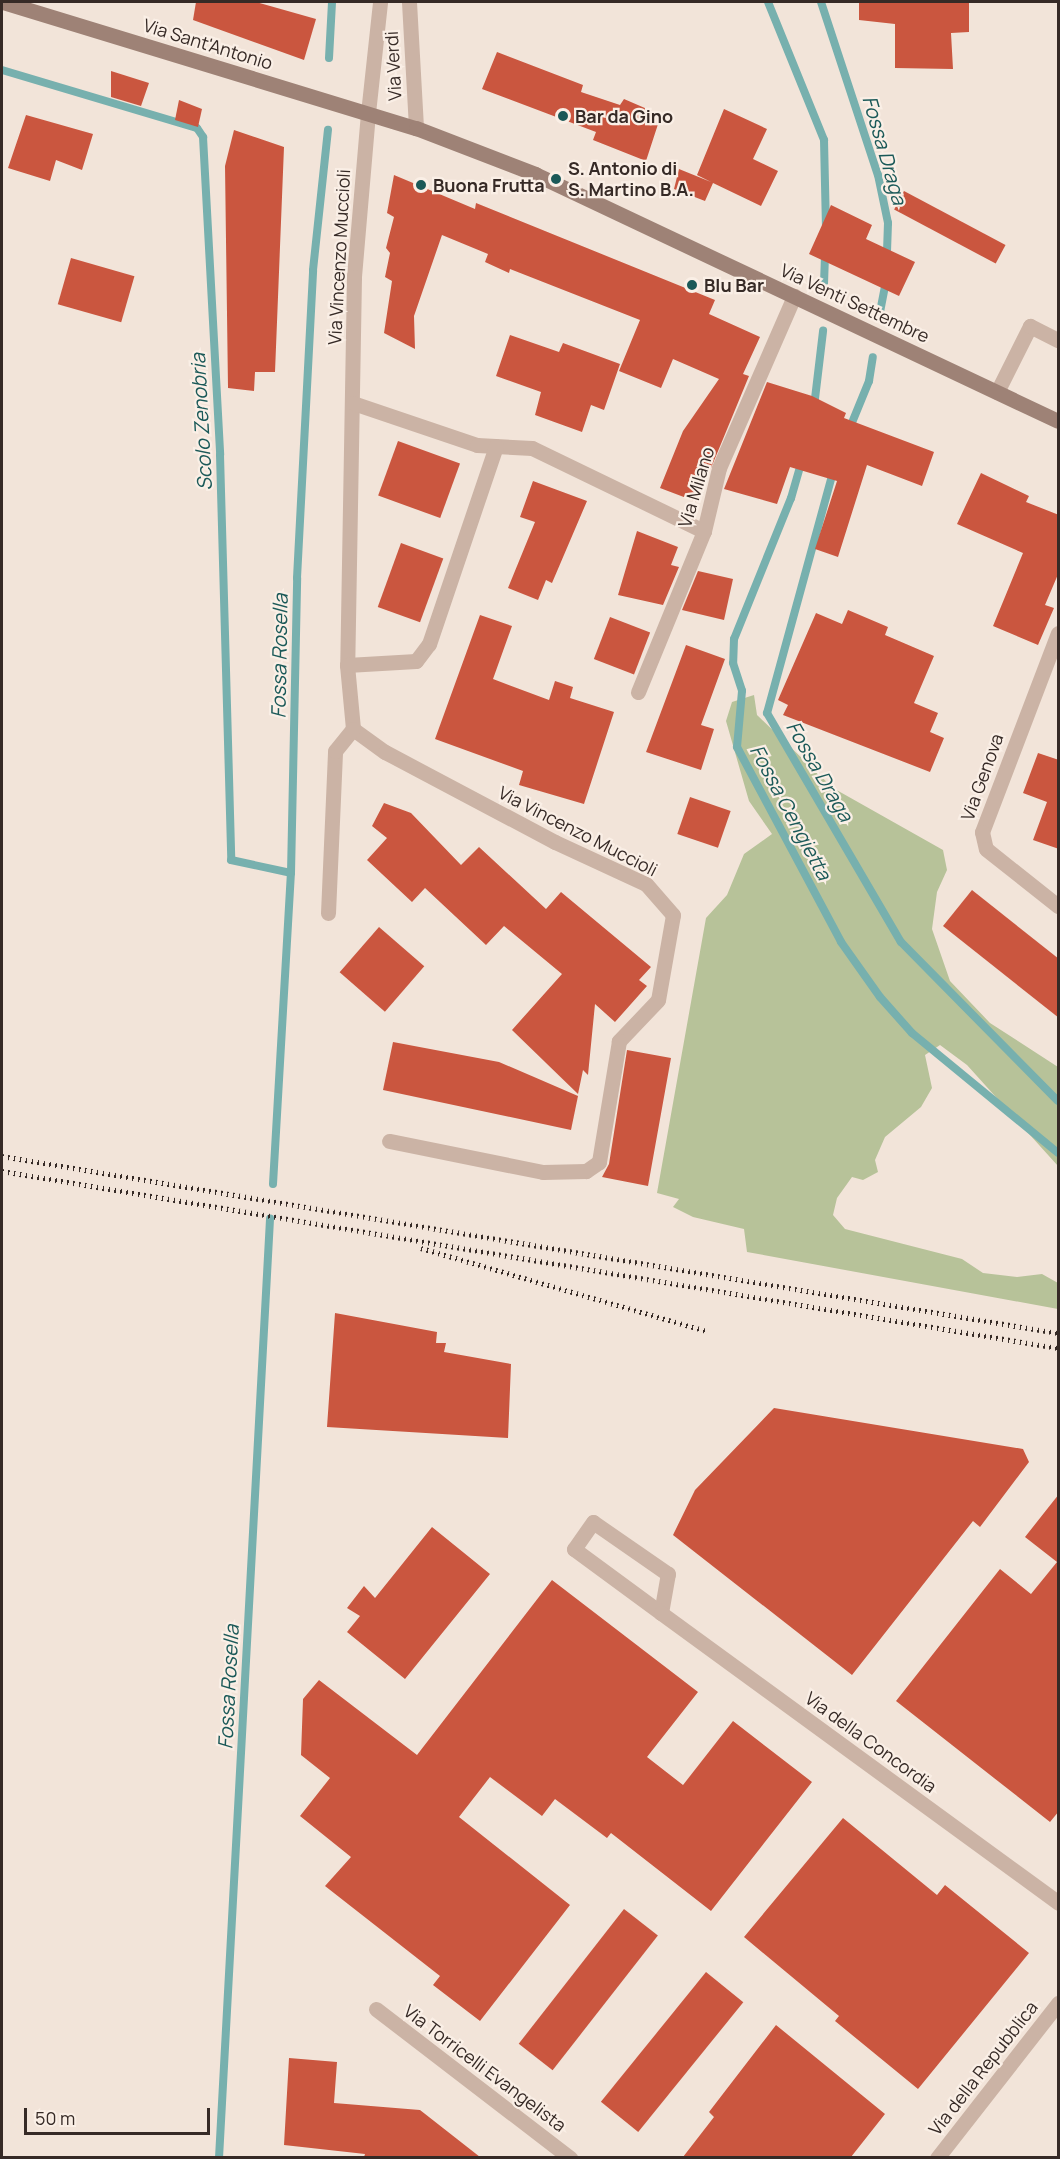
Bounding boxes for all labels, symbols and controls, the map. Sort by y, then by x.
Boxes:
street label: Via Sant'Antonio [141,14,275,74]
street label: Via Verdi [380,31,406,101]
water label: Fossa Draga [858,93,912,207]
place label: Bar da Gino [575,105,673,127]
marker: Bar da Gino [556,109,570,123]
place label: S. Antonio di S. Martino B.A. [568,158,694,201]
street label: Via Vincenzo Muccioli [324,169,354,345]
marker: S. Antonio di S. Martino B.A. [549,172,563,186]
place label: Buona Frutta [433,174,545,196]
marker: Buona Frutta [414,178,428,192]
street label: Via Venti Settembre [777,259,933,347]
place label: Blu Bar [704,274,764,296]
marker: Blu Bar [685,278,699,292]
water label: Scolo Zenobria [185,353,217,491]
street label: Via Milano [674,444,718,530]
water label: Fossa Rosella [266,594,292,718]
water label: Fossa Draga [782,717,858,825]
street label: Via Genova [956,731,1008,823]
water label: Fossa Cengietta [745,740,837,884]
street label: Via Vincenzo Muccioli [495,781,661,881]
water label: Fossa Rosella [213,1624,243,1750]
street label: Via della Concordia [801,1687,941,1797]
street label: Via della Repubblica [924,1997,1042,2139]
street label: Via Torricelli Evangelista [400,2000,570,2136]
scale bar [27,2096,213,2134]
text: 50 m [35,2106,75,2130]

